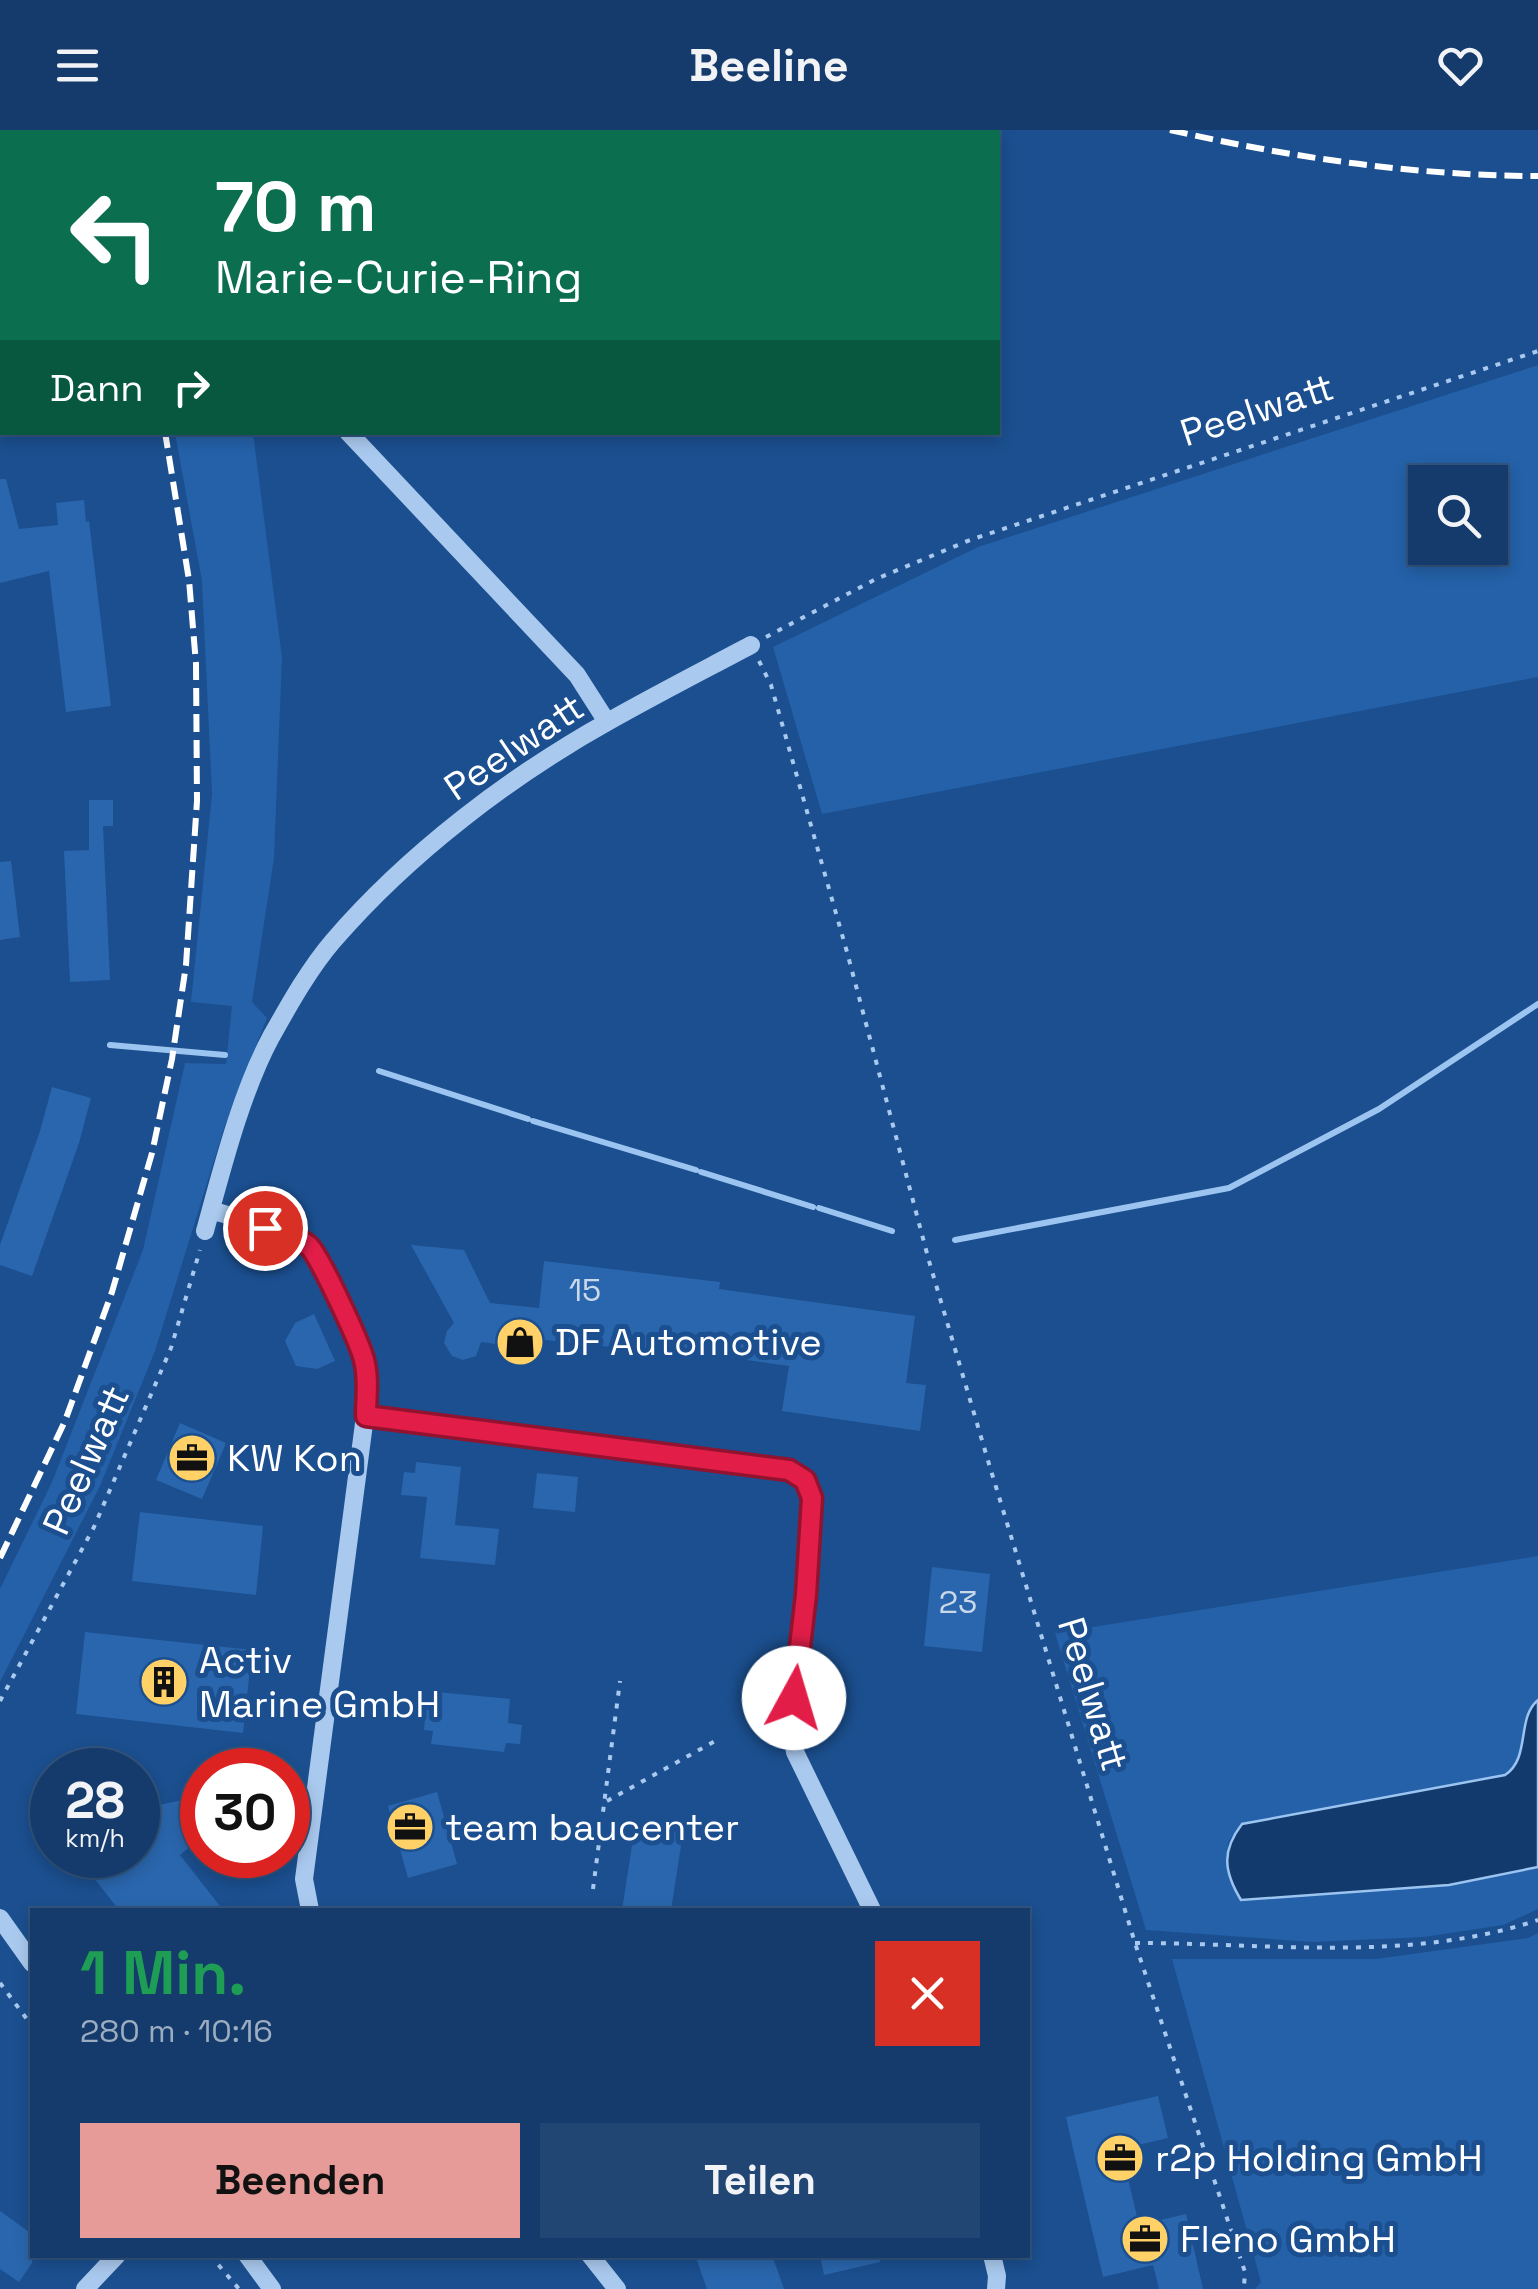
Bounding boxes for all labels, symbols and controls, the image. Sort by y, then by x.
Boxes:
text: Beeline [689,37,849,94]
icon: menu [50,38,105,93]
icon: heart [1433,38,1488,93]
text: 70 m [215,162,376,251]
icon: left [50,170,180,300]
text: Marie-Curie-Ring [215,249,582,306]
icon: right [164,360,219,415]
street label: Peelwatt [1174,363,1340,457]
text: Dann [50,364,144,412]
map controls [1408,465,1508,565]
button: search [1408,465,1508,565]
street label: Peelwatt [435,683,593,811]
pin [223,1186,308,1271]
icon: arrive [238,1201,293,1256]
house number: 15 [569,1270,601,1310]
shop icon: DF Automotive [494,1316,546,1368]
place label: DF Automotive [555,1318,822,1366]
street label: Peelwatt [32,1378,140,1542]
office icon: KW Kon [166,1432,218,1484]
place label: KW Kon [227,1434,362,1482]
house number: 23 [939,1582,977,1622]
street label: Peelwatt [1047,1611,1139,1777]
place label: Activ Marine GmbH [199,1636,440,1728]
position arrow [742,1646,846,1750]
building icon: Activ Marine GmbH [138,1656,190,1708]
speed limit sign: 30 [180,1748,310,1878]
text: 28 [65,1769,125,1833]
office icon: team baucenter [384,1801,436,1853]
place label: team baucenter [445,1803,739,1851]
text: km/h [65,1822,125,1854]
text: 1 Min. [80,1935,246,2012]
button: close [875,1941,980,2046]
text: 280 m · 10:16 [80,2011,273,2051]
button: Beenden [80,2123,520,2238]
button: Teilen [540,2123,980,2238]
office icon: r2p Holding GmbH [1094,2132,1146,2184]
place label: r2p Holding GmbH [1155,2134,1483,2182]
office icon: Fleno GmbH [1119,2213,1171,2265]
place label: Fleno GmbH [1180,2215,1396,2263]

